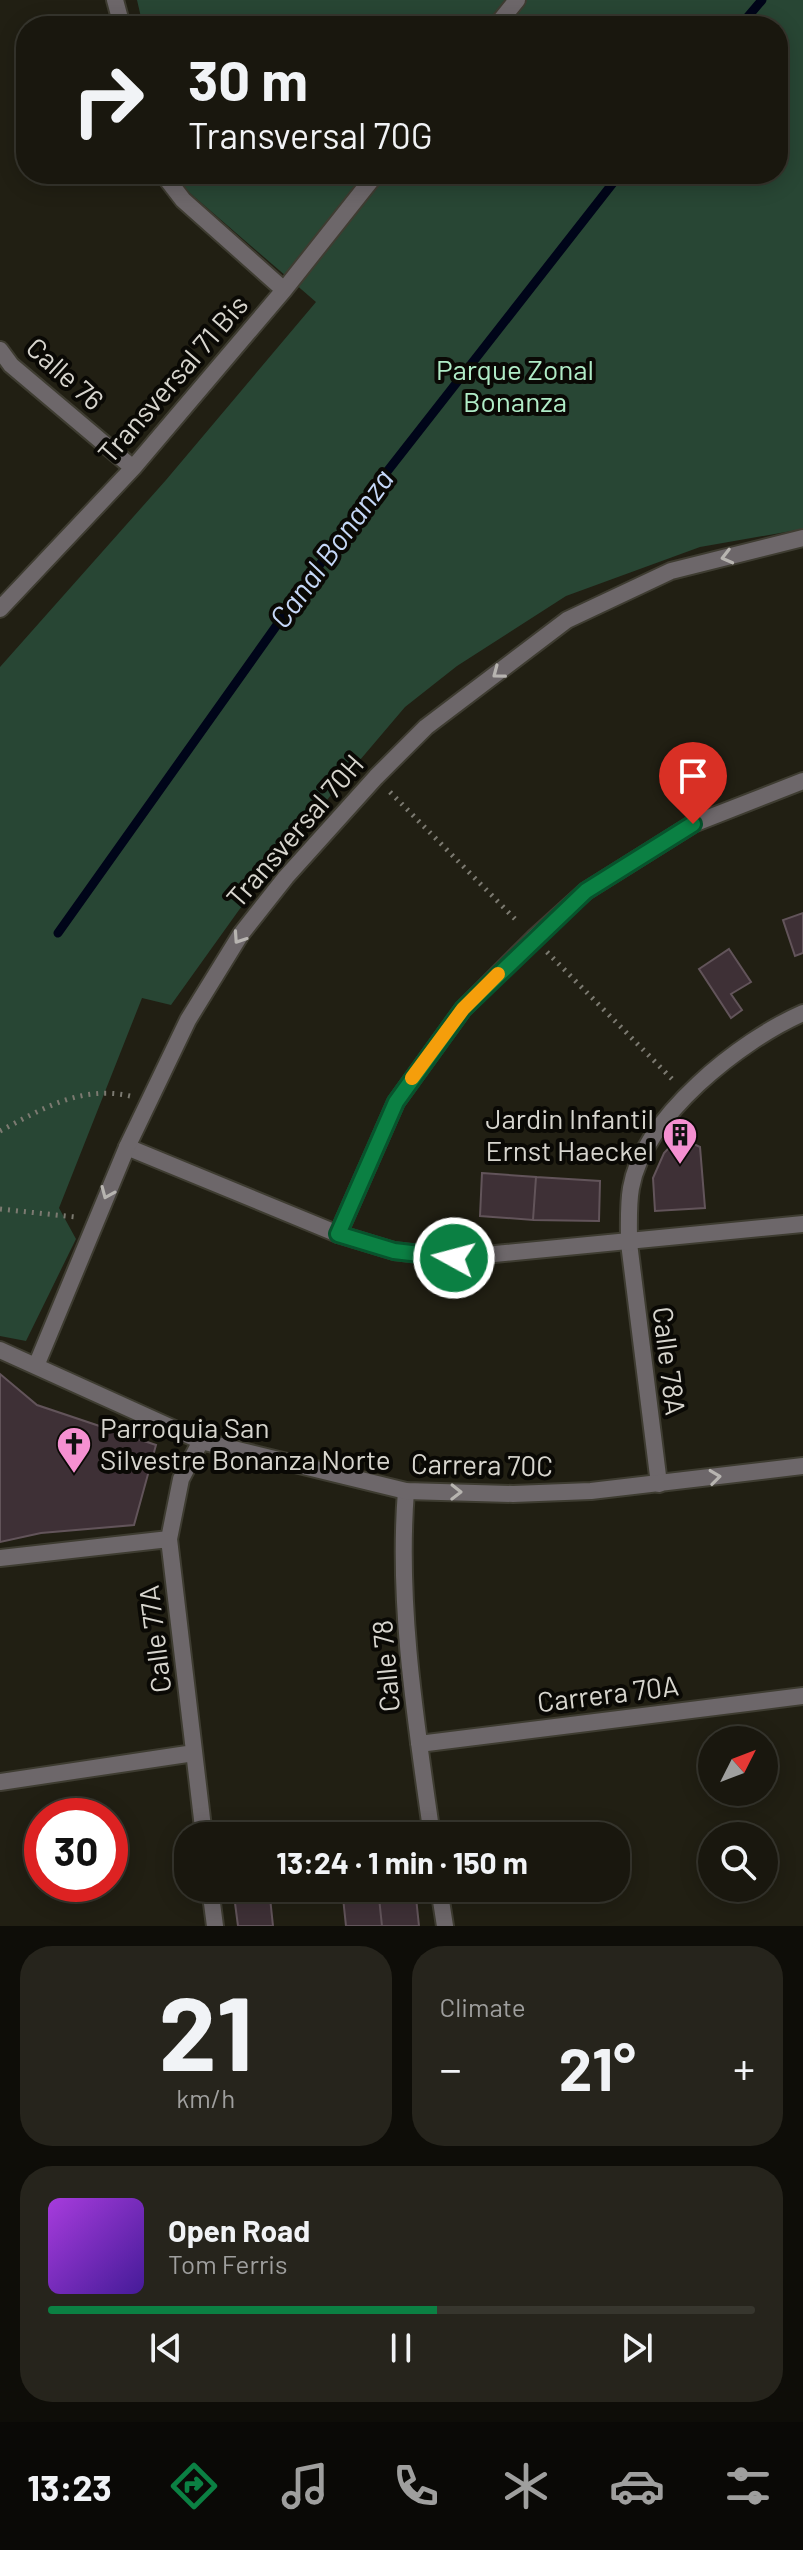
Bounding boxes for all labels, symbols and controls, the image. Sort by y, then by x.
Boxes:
text: 30 m [188,45,308,112]
icon: right [56,48,160,152]
text: Transversal 70G [188,113,433,156]
street label: Transversal 71 Bis [90,288,254,469]
street label: Calle 76 [20,330,111,417]
park label: Parque Zonal Bonanza [436,352,594,418]
water label: Canal Bonanza [261,461,400,634]
one-way arrow [721,548,735,565]
one-way arrow [492,663,506,677]
pin [659,742,727,824]
street label: Transversal 70H [219,747,370,914]
icon: arrive [671,754,715,798]
one-way arrow [234,929,249,943]
place label: Jardin Infantil Ernst Haeckel [485,1101,654,1167]
building icon: Jardin Infantil Ernst Haeckel [661,1116,699,1166]
one-way arrow [101,1185,117,1199]
position arrow [412,1216,496,1300]
street label: Calle 78A [646,1305,694,1417]
place label: Parroquia San Silvestre Bonanza Norte [100,1410,391,1476]
church icon: Parroquia San Silvestre Bonanza Norte [55,1425,93,1475]
street label: Carrera 70C [411,1446,553,1482]
one-way arrow [708,1469,722,1486]
one-way arrow [450,1484,463,1501]
street label: Calle 77A [131,1583,177,1695]
street label: Calle 78 [364,1619,406,1714]
street label: Carrera 70A [535,1667,681,1719]
north arrow [698,1726,778,1806]
map controls [698,1726,778,1902]
speed limit sign: 30 [24,1798,128,1902]
button: search [698,1822,778,1902]
text: 13:24 · 1 min · 150 m [276,1844,528,1880]
text: 21 [159,1967,253,2092]
text: Climate [440,1991,526,2022]
text: 21° [559,2031,636,2103]
text: − [440,2041,462,2094]
text: + [733,2041,755,2094]
text: km/h [176,2082,235,2113]
text: Open Road [168,2212,310,2248]
text: Tom Ferris [168,2248,288,2279]
icon: previous [144,2326,188,2370]
icon: pause [379,2326,423,2370]
icon: next [615,2326,659,2370]
icon: directions [166,2458,222,2514]
icon: music [277,2458,333,2514]
icon: phone [388,2458,444,2514]
icon: climate [498,2458,554,2514]
icon: car [609,2458,665,2514]
icon: filters [720,2458,776,2514]
text: 13:23 [27,2465,112,2508]

